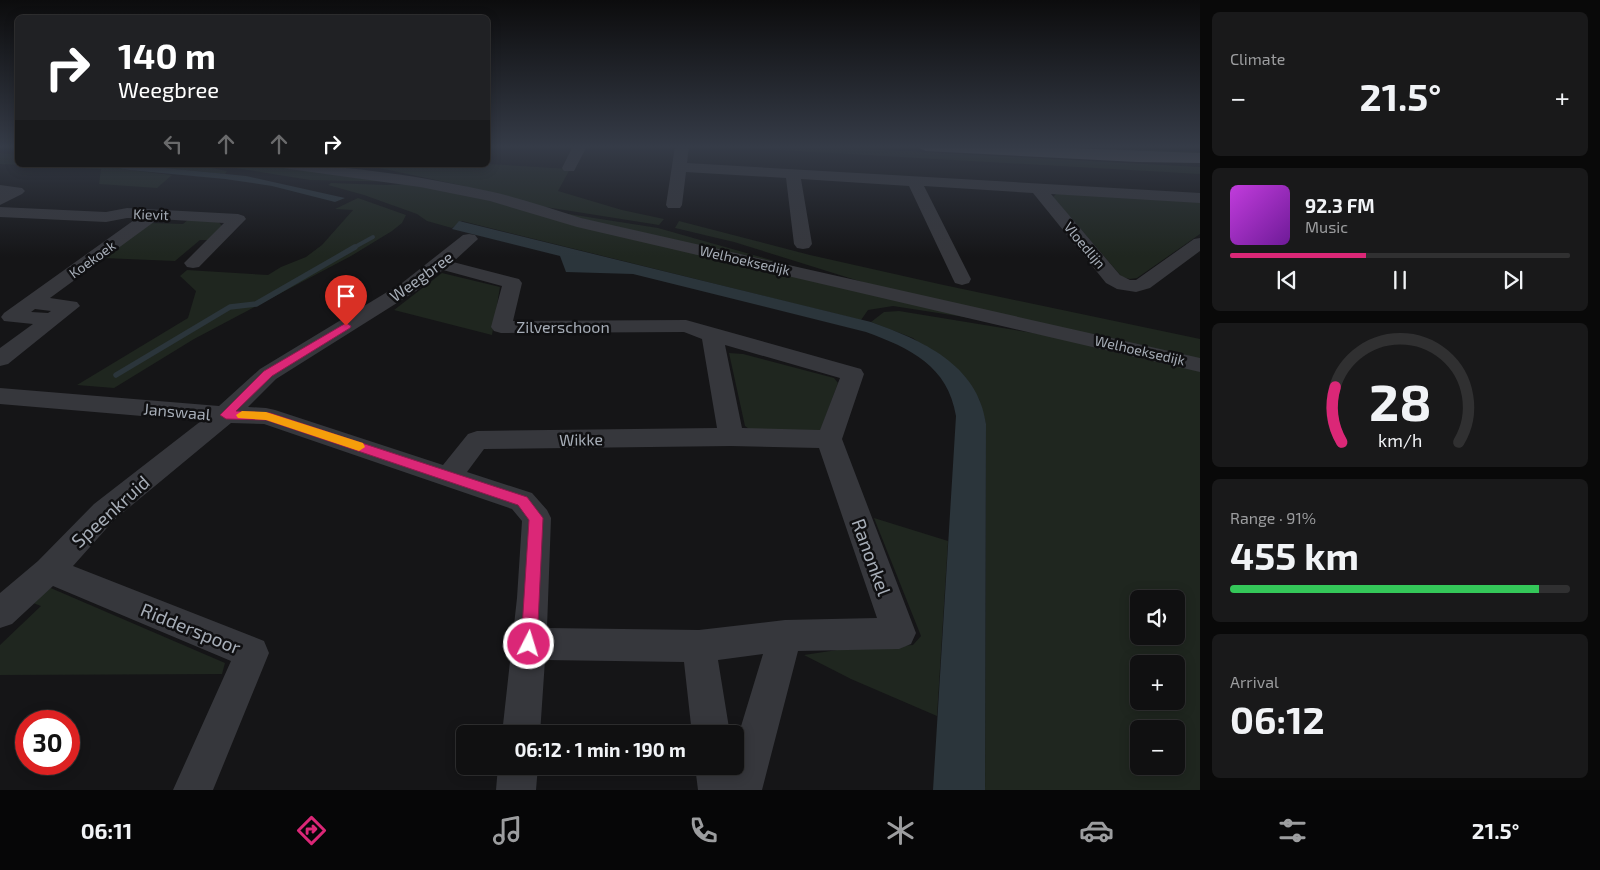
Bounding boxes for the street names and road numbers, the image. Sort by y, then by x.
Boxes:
street label: Kievit [133,205,169,223]
street label: Vloedlijn [1061,218,1109,272]
street label: Koekoek [66,237,118,281]
street label: Welhoeksedijk [698,241,792,279]
street label: Weegbree [386,247,456,305]
street label: Zilverschoon [516,317,610,336]
street label: Welhoeksedijk [1093,331,1187,369]
street label: Janswaal [143,399,211,423]
street label: Wikke [559,429,603,449]
street label: Speenkruid [66,470,154,552]
street label: Ranonkel [847,515,897,599]
street label: Ridderspoor [138,597,245,659]

